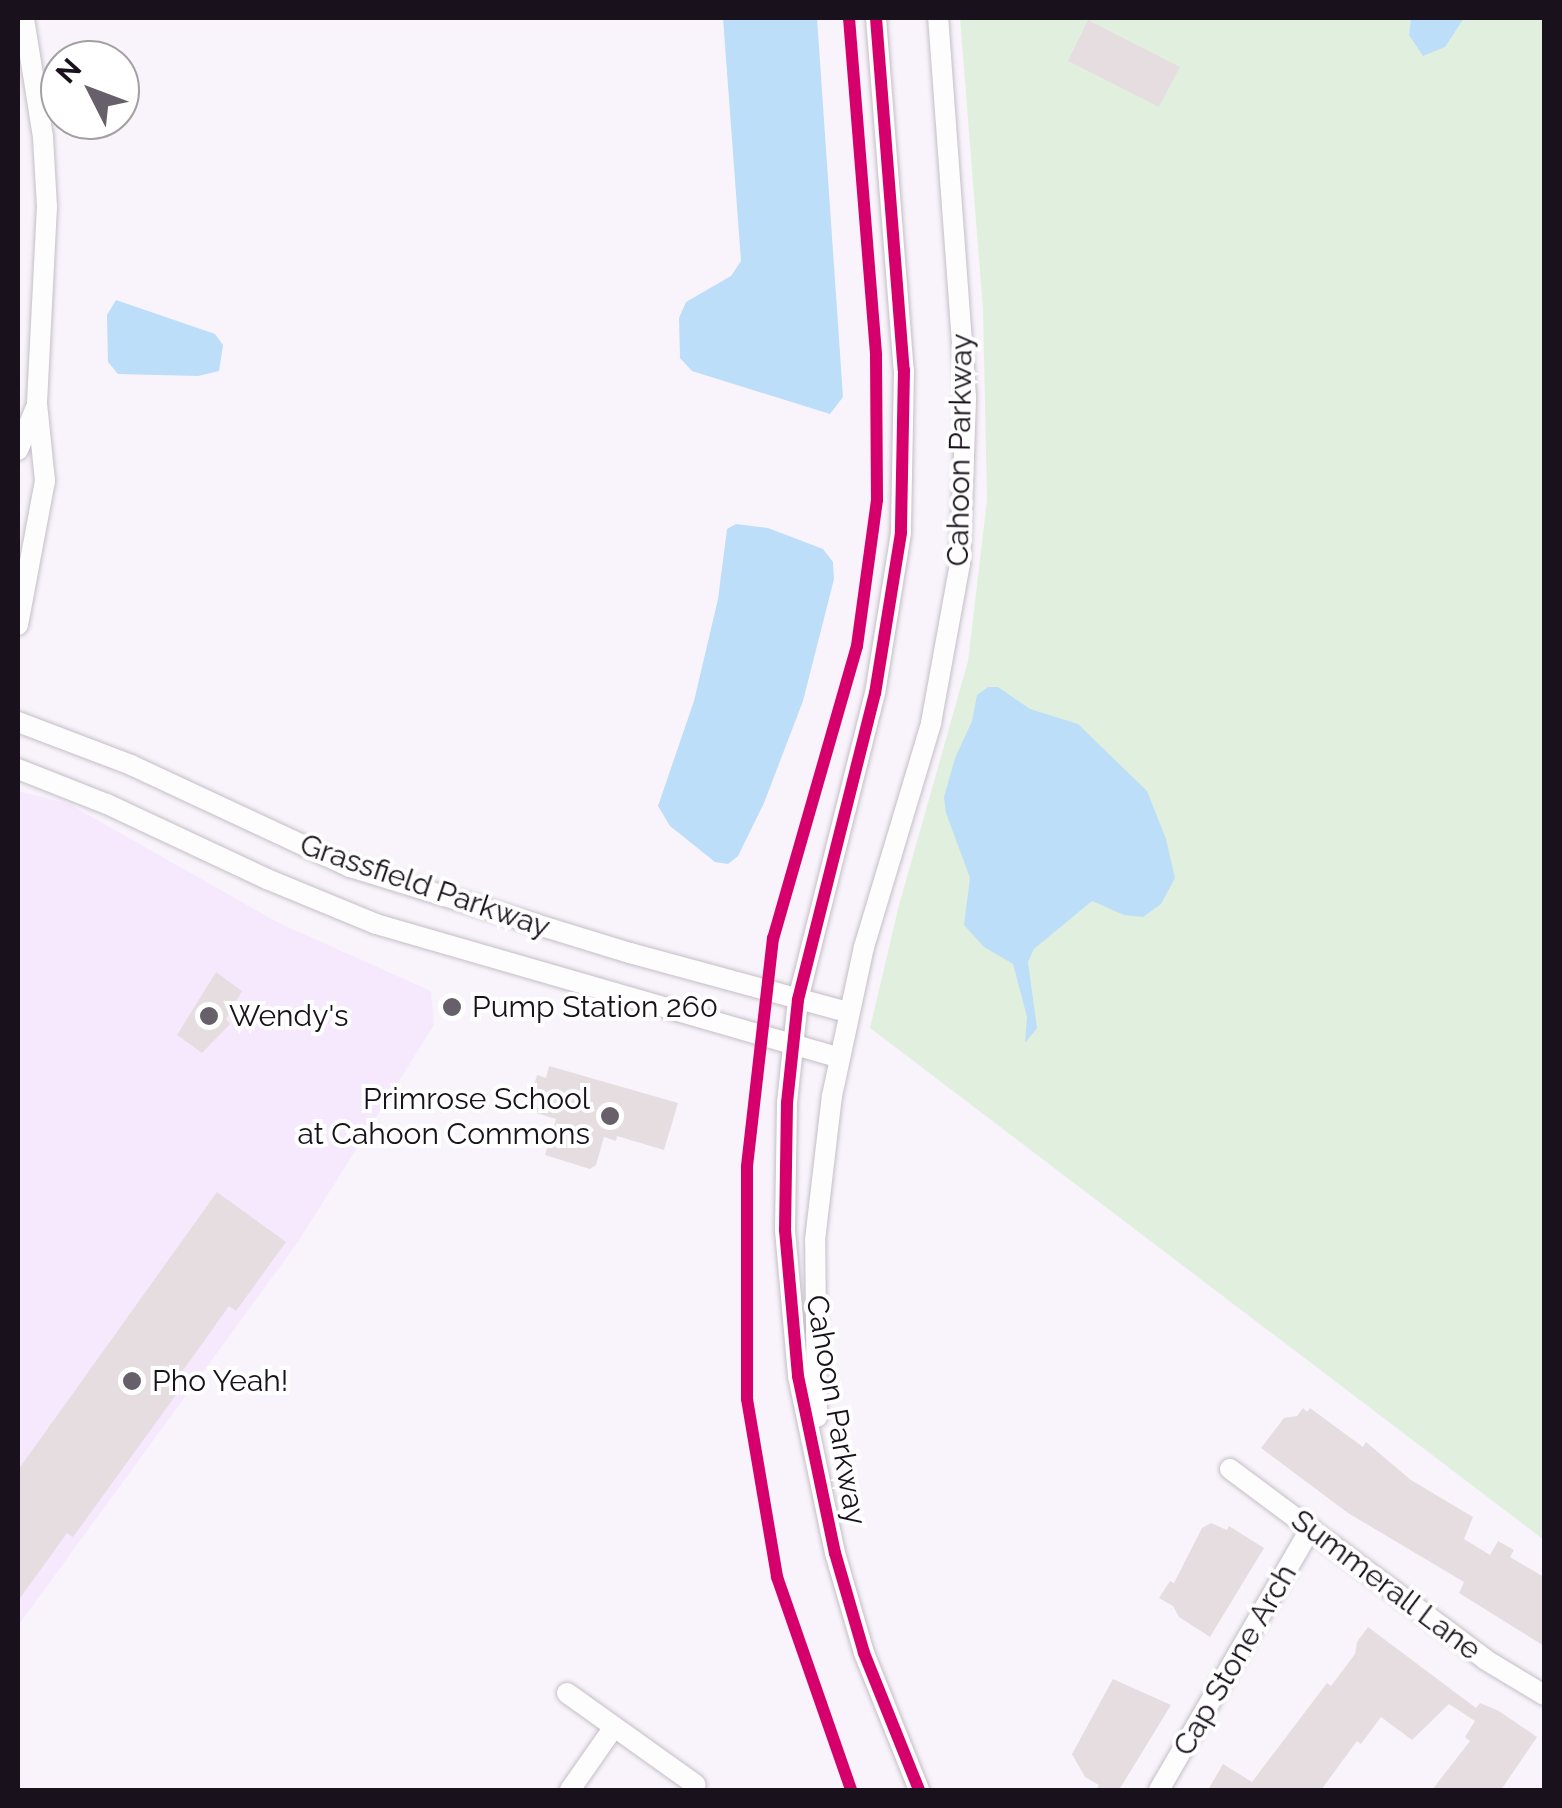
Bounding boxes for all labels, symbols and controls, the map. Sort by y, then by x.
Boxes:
north arrow [40,40,140,140]
text: N [49,52,88,90]
street label: Cahoon Parkway [940,333,980,567]
street label: Grassfield Parkway [295,826,555,946]
place label: Pump Station 260 [472,989,718,1025]
marker: Pump Station 260 [441,996,463,1018]
place label: Wendy's [229,998,349,1034]
marker: Wendy's [198,1005,220,1027]
place label: Primrose School at Cahoon Commons [297,1081,590,1152]
marker: Primrose School at Cahoon Commons [599,1105,621,1127]
street label: Cahoon Parkway [798,1292,874,1528]
place label: Pho Yeah! [152,1363,289,1399]
marker: Pho Yeah! [121,1370,143,1392]
street label: Summerall Lane [1284,1502,1488,1668]
street label: Cap Stone Arch [1165,1558,1305,1762]

